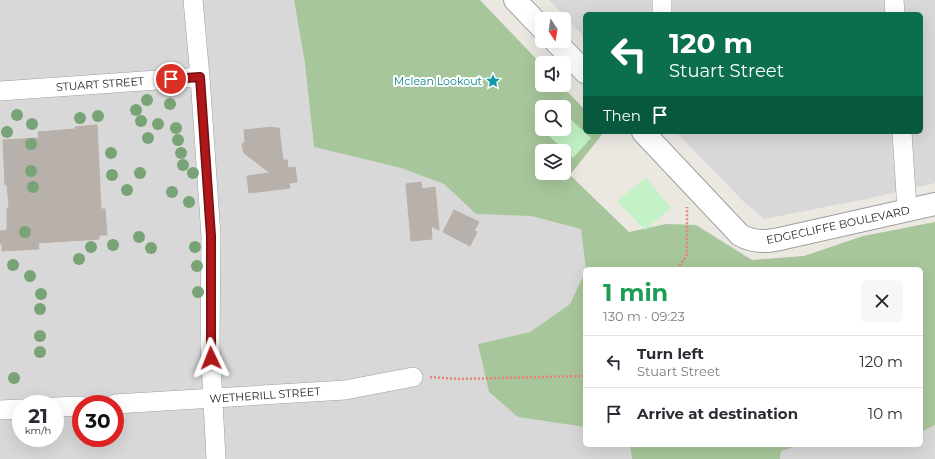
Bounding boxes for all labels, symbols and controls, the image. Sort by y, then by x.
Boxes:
north arrow [535,12,571,48]
map controls [535,12,571,180]
text: 120 m [669,26,753,60]
icon: left [603,28,655,80]
button: sound [535,56,571,92]
text: Stuart Street [669,60,784,82]
pin [154,62,188,96]
icon: arrive [160,68,182,90]
place icon: Mclean Lookout [485,73,501,89]
street label: STUART STREET [55,74,145,94]
place label: Mclean Lookout [394,74,483,88]
button: search [535,100,571,136]
icon: arrive [649,104,671,126]
text: Then [603,106,641,125]
button: layers [535,144,571,180]
street label: EDGECLIFFE BOULEVARD [765,203,911,247]
text: 1 min [603,278,668,307]
button: close [861,280,903,322]
text: 130 m · 09:23 [603,308,685,324]
position arrow [190,337,232,379]
text: Turn left [637,344,704,363]
icon: left [603,351,625,373]
text: 120 m [859,352,903,371]
text: Stuart Street [637,363,720,379]
street label: WETHERILL STREET [209,384,322,406]
speed limit sign: 30 [72,395,124,447]
icon: arrive [603,403,625,425]
text: 21 [28,404,48,428]
text: Arrive at destination [637,404,798,423]
text: 10 m [868,404,903,423]
text: km/h [25,424,51,437]

